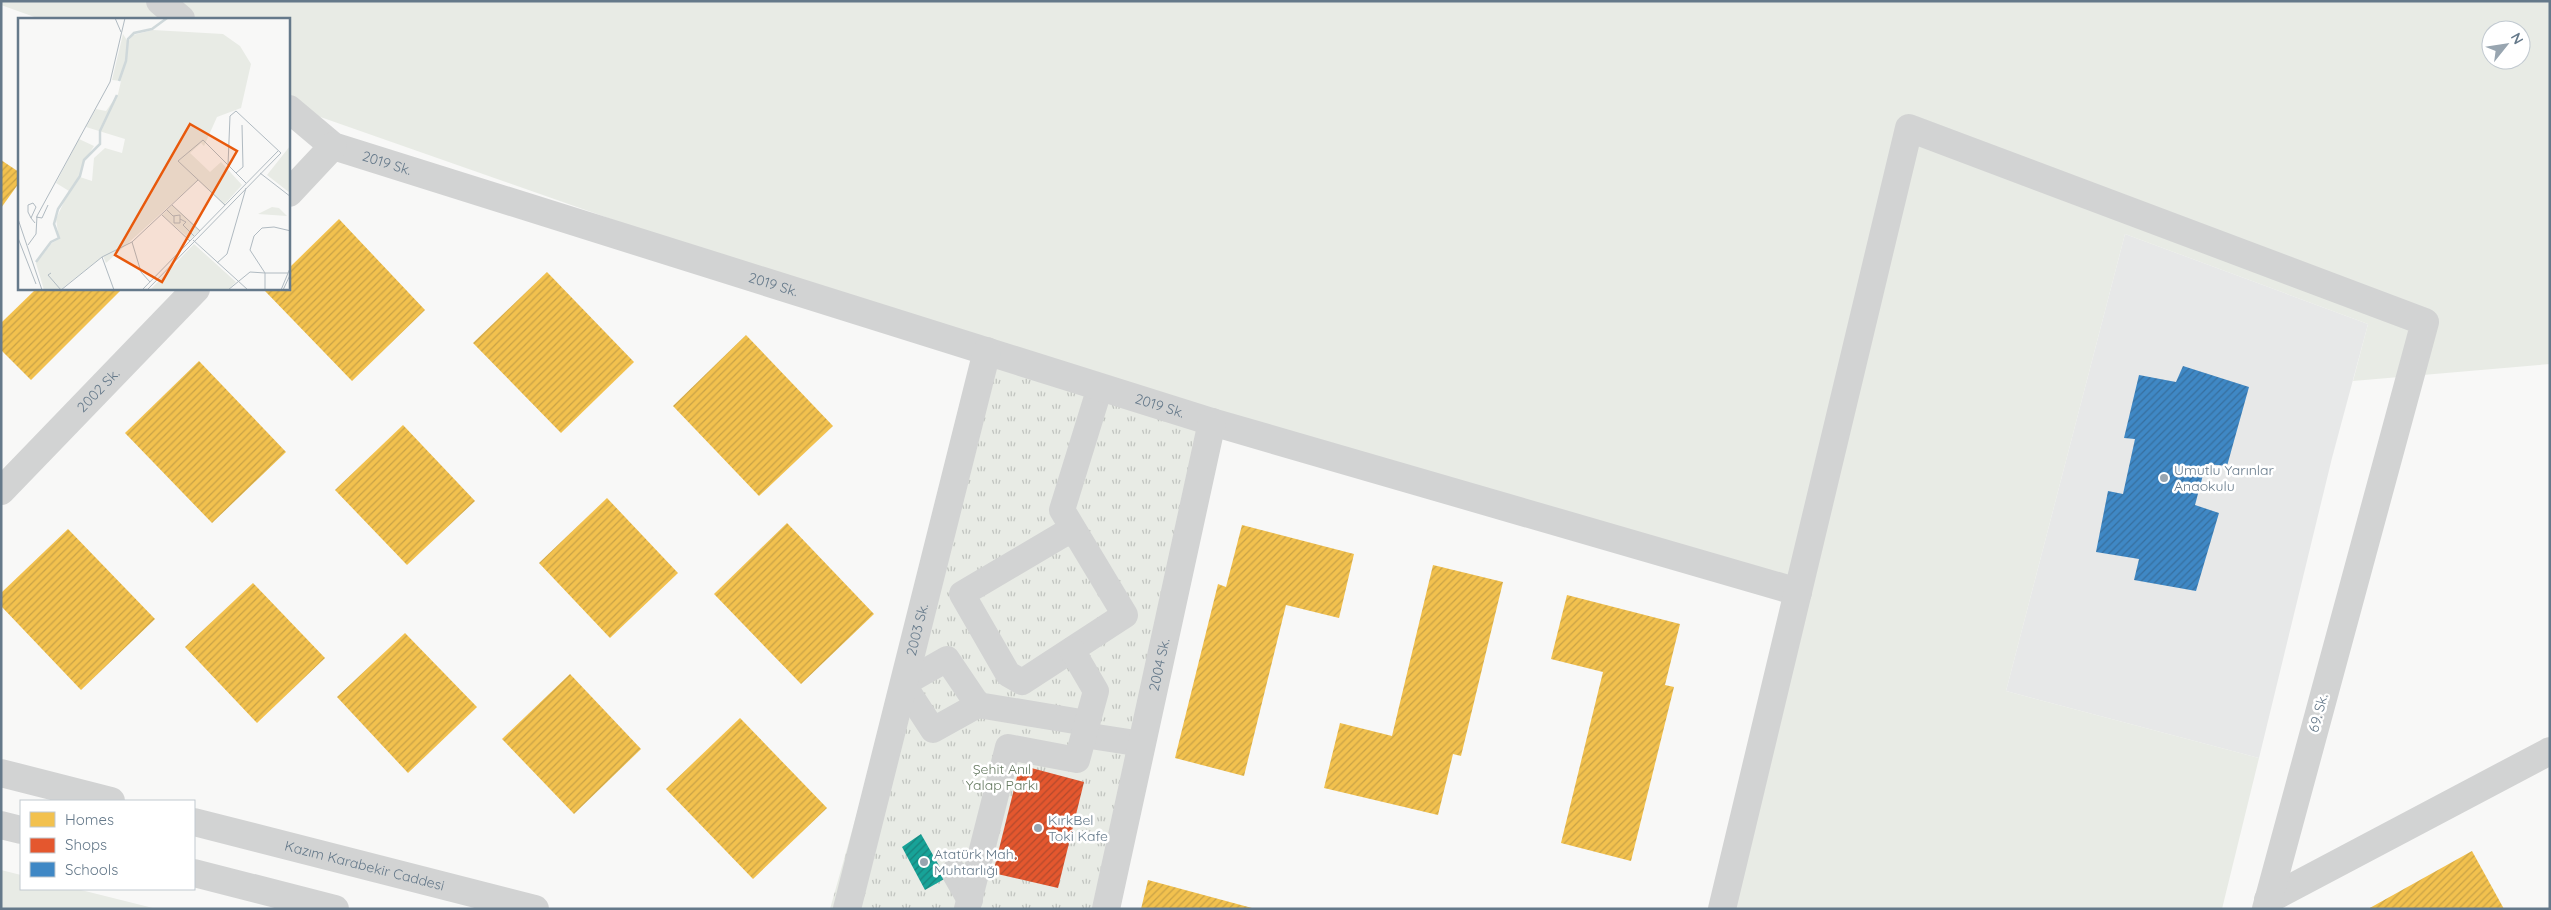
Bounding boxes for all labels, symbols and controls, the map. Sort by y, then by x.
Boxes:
inset map [18,18,290,290]
north arrow [2481,20,2531,70]
text: N [2507,30,2528,47]
street label: 2019 Sk. [360,147,414,179]
street label: 2019 Sk. [746,268,800,300]
street label: 2002 Sk. [73,365,123,416]
street label: 2019 Sk. [1133,389,1187,422]
place label: Umutlu Yarınlar Anaokulu [2174,461,2274,495]
marker: Umutlu Yarınlar Anaokulu [2158,472,2170,484]
street label: 2003 Sk. [902,601,932,658]
street label: 2004 Sk. [1145,637,1174,693]
street label: 69. Sk. [2304,692,2332,734]
park label: Şehit Anıl Yalap Parkı [966,760,1038,794]
legend [20,800,195,890]
text: Homes [65,810,114,829]
place label: KırkBel Toki Kafe [1048,811,1108,845]
marker: KırkBel Toki Kafe [1032,822,1044,834]
text: Shops [65,835,107,854]
street label: Kazım Karabekir Caddesi [283,836,446,895]
place label: Atatürk Mah. Muhtarlığı [934,845,1016,879]
marker: Atatürk Mah. Muhtarlığı [918,856,930,868]
text: Schools [65,860,118,879]

